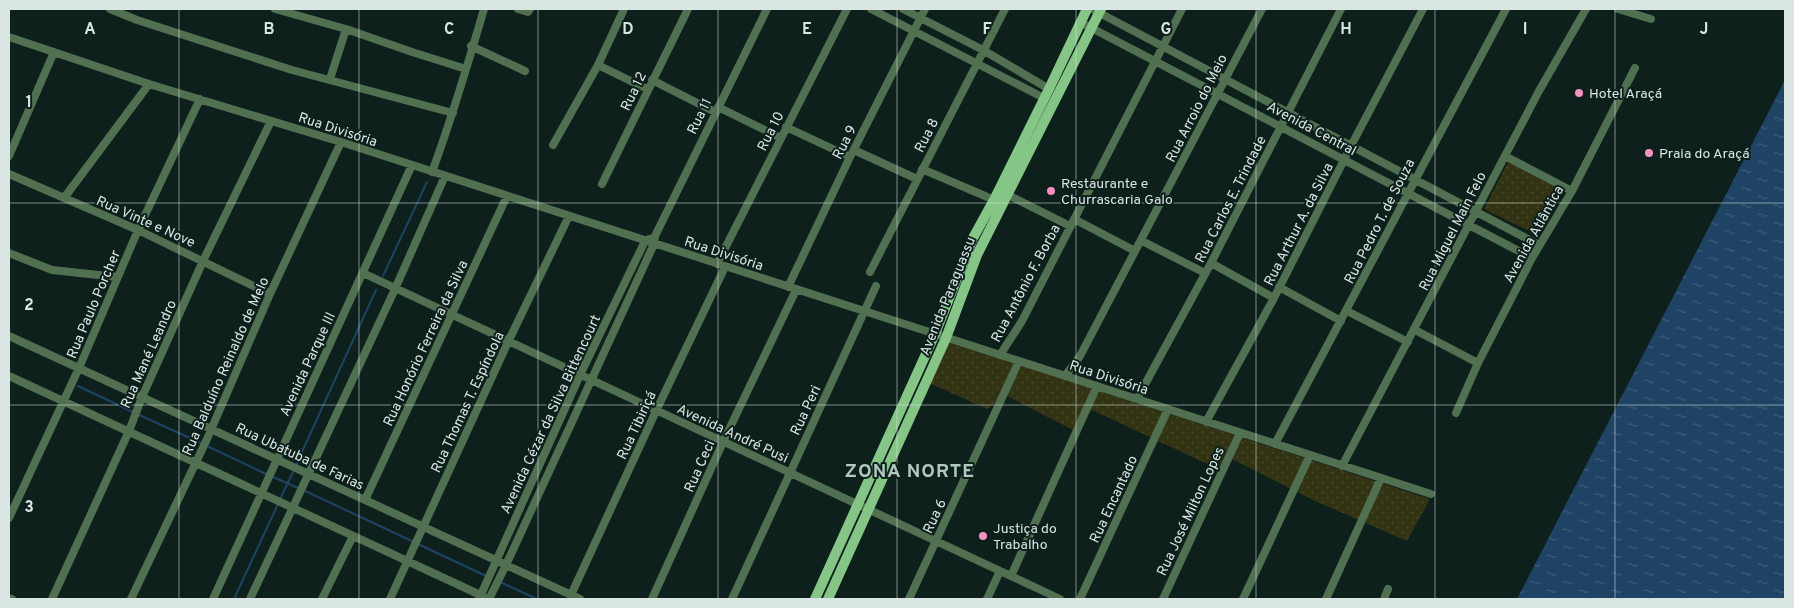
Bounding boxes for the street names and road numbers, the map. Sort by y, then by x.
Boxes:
street label: Rua Arroio do Meio [1163,52,1232,165]
street label: Rua 12 [618,69,651,114]
street label: Rua 11 [684,96,716,138]
street label: Avenida Central [1264,99,1359,160]
street label: Rua 10 [754,109,788,154]
street label: Rua Divisória [296,110,379,151]
street label: Rua 8 [912,116,943,156]
street label: Rua 9 [830,123,861,163]
street label: Rua Carlos E. Trindade [1192,133,1271,266]
street label: Rua Pedro T. de Souza [1341,156,1419,287]
street label: Rua Arthur A. da Silva [1261,160,1338,289]
street label: Rua Miguel Main Felo [1416,169,1491,294]
street label: Avenida Atlântica [1501,183,1568,286]
street label: Rua Vinte e Nove [93,193,198,252]
street label: Rua Antônio F. Borba [988,222,1065,345]
street label: Rua Divisória [682,234,765,275]
street label: Avenida Paraguassu [917,235,980,358]
street label: Rua Paulo Porcher [64,247,125,361]
street label: Rua Honório Ferreira da Silva [380,258,472,429]
street label: Rua Balduíno Reinaldo de Melo [179,275,274,458]
street label: Rua Mané Leandro [118,298,181,411]
street label: Avenida Parque III [277,310,340,419]
street label: Avenida Cézar da Silva Bittencourt [498,312,605,517]
street label: Rua Thomas T. Espíndola [428,329,509,476]
street label: Rua Divisória [1067,358,1150,399]
street label: Rua Peri [787,383,825,438]
street label: Rua Tibiriçá [614,389,661,463]
street label: Avenida André Pusi [674,401,791,468]
street label: Rua Ubatuba de Farias [232,420,366,495]
street label: Rua Ceci [681,438,719,495]
street label: Rua José Milton Lopes [1154,444,1229,579]
street label: Rua Encantado [1087,453,1142,546]
street label: Rua 6 [920,497,951,537]

